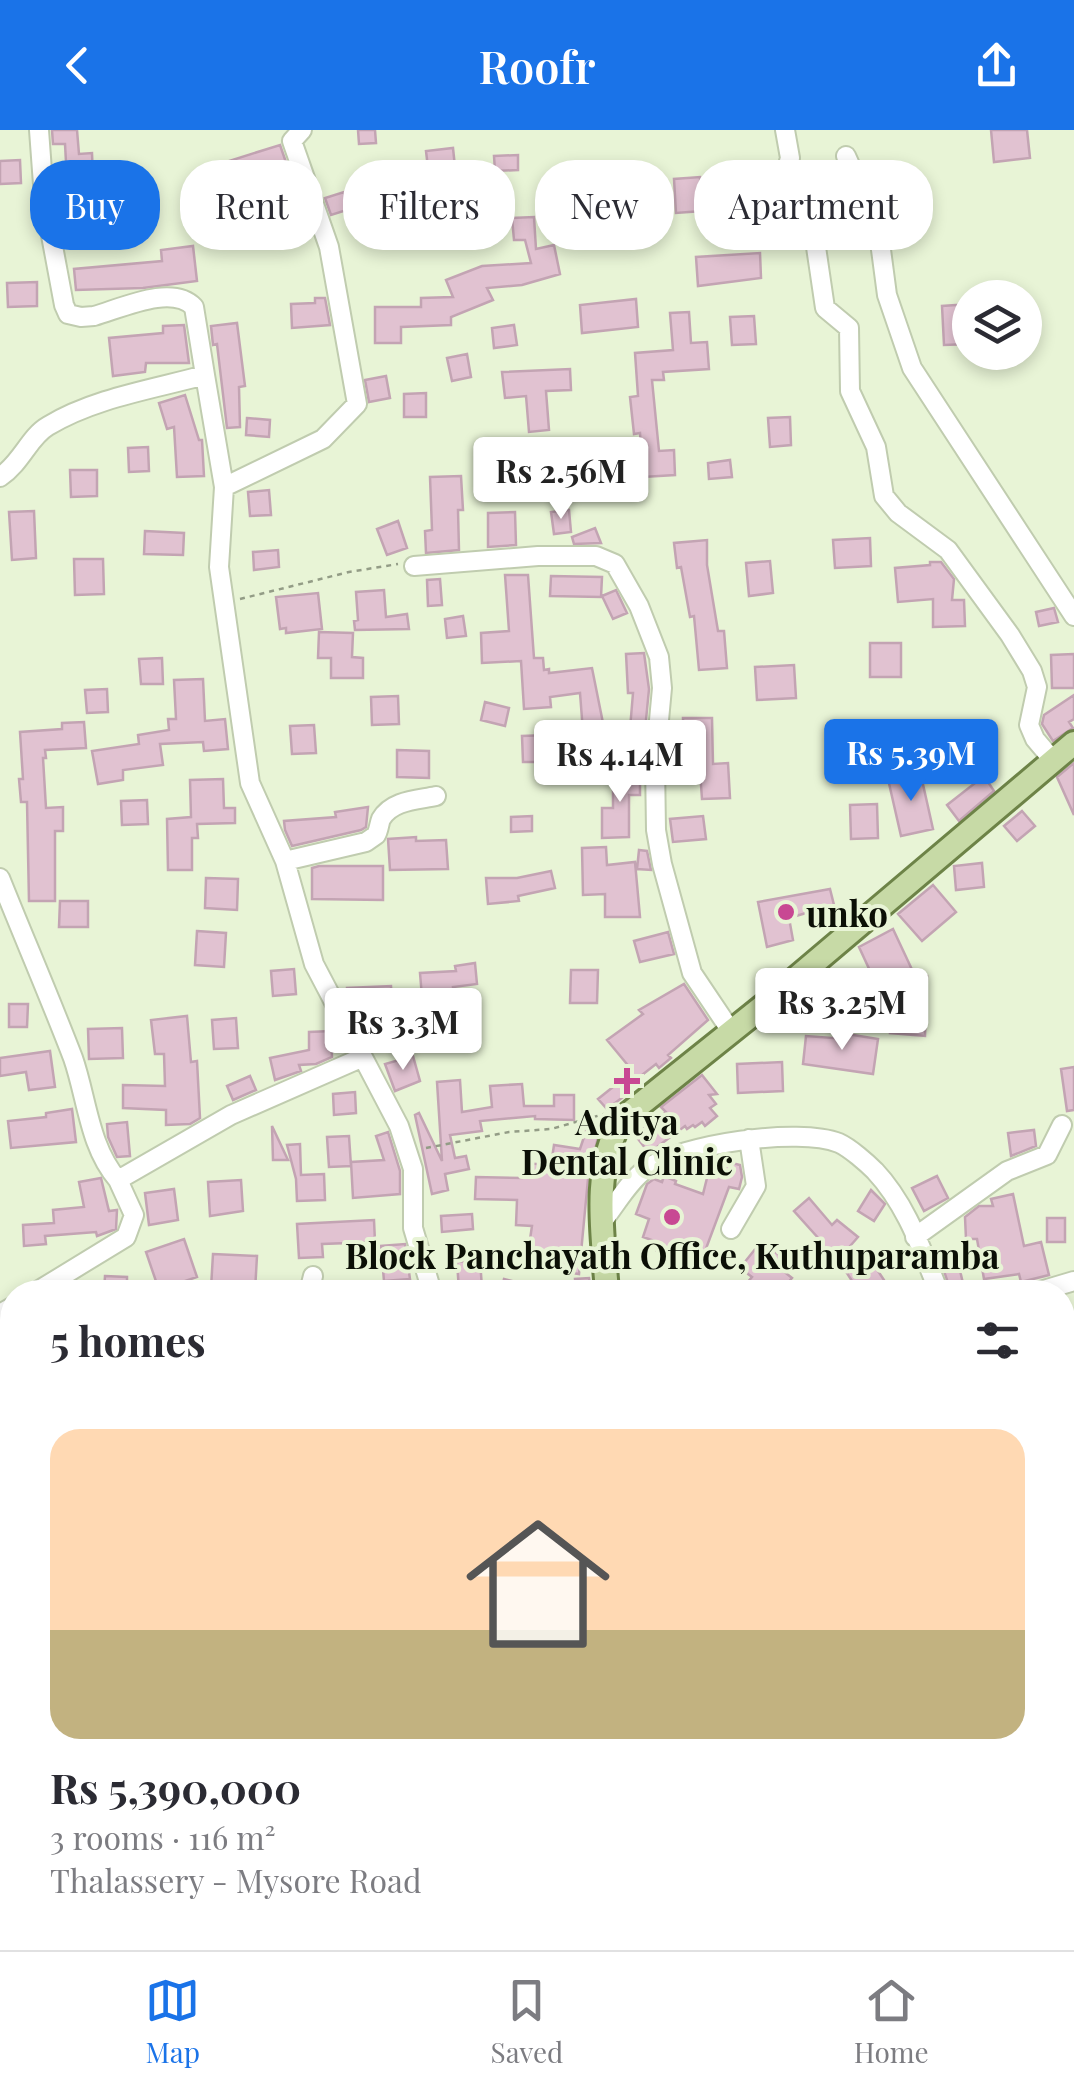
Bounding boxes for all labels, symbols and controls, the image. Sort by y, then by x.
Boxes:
text: Roofr [479,35,595,95]
icon: back [50,38,105,93]
icon: share [969,38,1024,93]
chip: Buy [30,160,160,250]
chip: Rent [180,160,323,250]
chip: Filters [343,160,515,250]
chip: New [535,160,674,250]
chip: Apartment [694,160,933,250]
map controls [952,280,1042,370]
button: layers [952,280,1042,370]
pin: Rs 2.56M [458,437,664,522]
text: Rs 2.56M [495,448,627,491]
pin: Rs 5.39M [808,719,1014,804]
pin: Rs 4.14M [517,720,723,805]
text: Rs 5.39M [846,730,976,773]
text: Rs 4.14M [556,731,684,774]
place label: unko [806,889,888,936]
marker: unko [775,901,797,923]
pin: Rs 3.25M [739,968,945,1053]
text: Rs 3.25M [777,979,907,1022]
pin: Rs 3.3M [311,988,495,1073]
text: Rs 3.3M [347,999,459,1042]
marker: Aditya Dental Clinic [614,1068,640,1094]
place label: Aditya Dental Clinic [521,1097,733,1184]
marker: Block Panchayath Office, Kuthuparamba [661,1206,683,1228]
place label: Block Panchayath Office, Kuthuparamba [345,1231,999,1278]
text: 5 homes [50,1312,206,1368]
icon: filters [970,1313,1025,1368]
icon: home [448,1494,628,1674]
text: Rs 5,390,000 [50,1759,301,1815]
text: 3 rooms · 116 m² [50,1815,276,1858]
text: Thalassery - Mysore Road [50,1858,422,1901]
tab: Map [145,1973,200,2070]
tab: Saved [491,1973,563,2070]
tab: Home [854,1973,929,2070]

